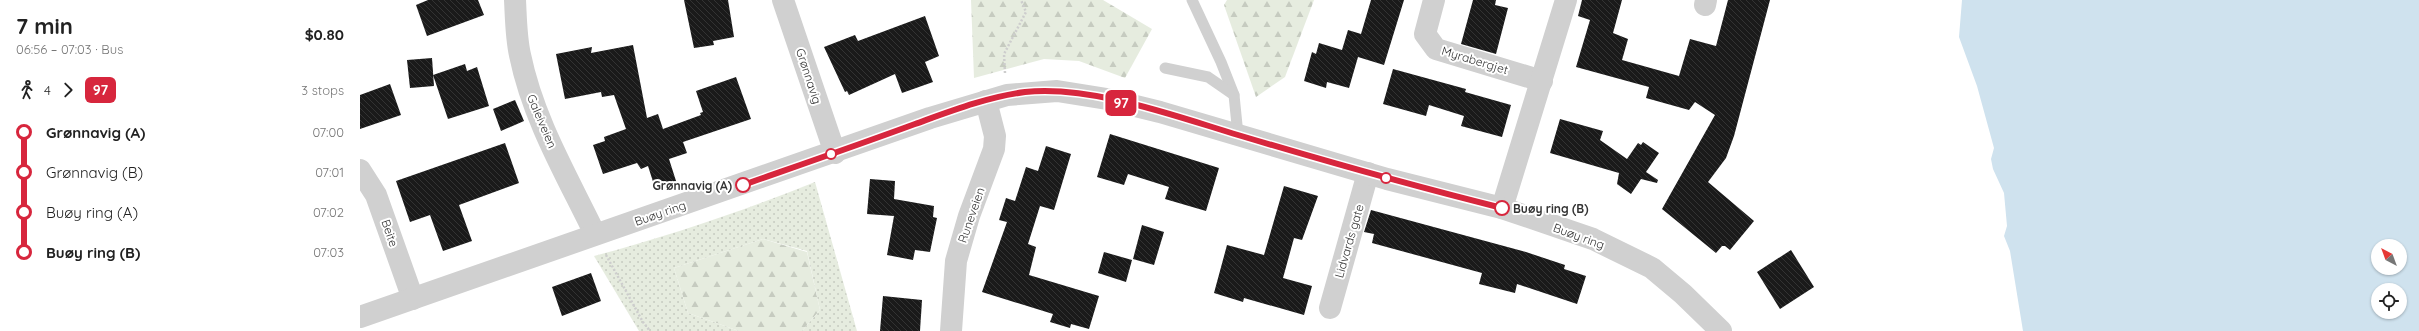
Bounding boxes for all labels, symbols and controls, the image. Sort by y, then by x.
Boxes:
text: 7 min [16,12,73,40]
text: $0.80 [305,25,344,44]
text: 06:56 – 07:03 · Bus [16,41,123,57]
street label: Myrabergjet [1440,43,1510,77]
street label: Grønnavig [793,46,825,106]
icon: walk [16,79,38,101]
icon: forward [57,79,79,101]
text: 97 [93,81,108,99]
text: 4 [44,82,51,98]
text: 3 stops [301,82,344,98]
line badge: 97 [1103,90,1139,116]
street label: Galeiveien [524,92,560,150]
text: 97 [1113,94,1129,112]
text: Grønnavig (A) [46,123,145,142]
text: 07:00 [312,124,344,140]
unlabelled marker [825,148,837,160]
text: Grønnavig (B) [46,163,143,182]
text: 07:01 [315,164,344,180]
unlabelled marker [1380,172,1392,184]
marker: Grønnavig (A) [735,177,751,193]
place label: Grønnavig (A) [652,178,732,193]
street label: Runeveien [955,185,987,245]
street label: Buøy ring [632,197,688,229]
marker: Buøy ring (B) [1494,200,1510,216]
place label: Buøy ring (B) [1513,201,1588,216]
street label: Lidvards gate [1331,202,1367,280]
text: Buøy ring (A) [46,203,138,222]
text: 07:02 [313,204,344,220]
street label: Beite [378,217,402,249]
street label: Buøy ring [1551,220,1607,252]
north arrow [2371,239,2407,275]
map controls [2371,239,2407,319]
text: Buøy ring (B) [46,243,140,262]
text: 07:03 [313,244,344,260]
button: locate [2371,283,2407,319]

